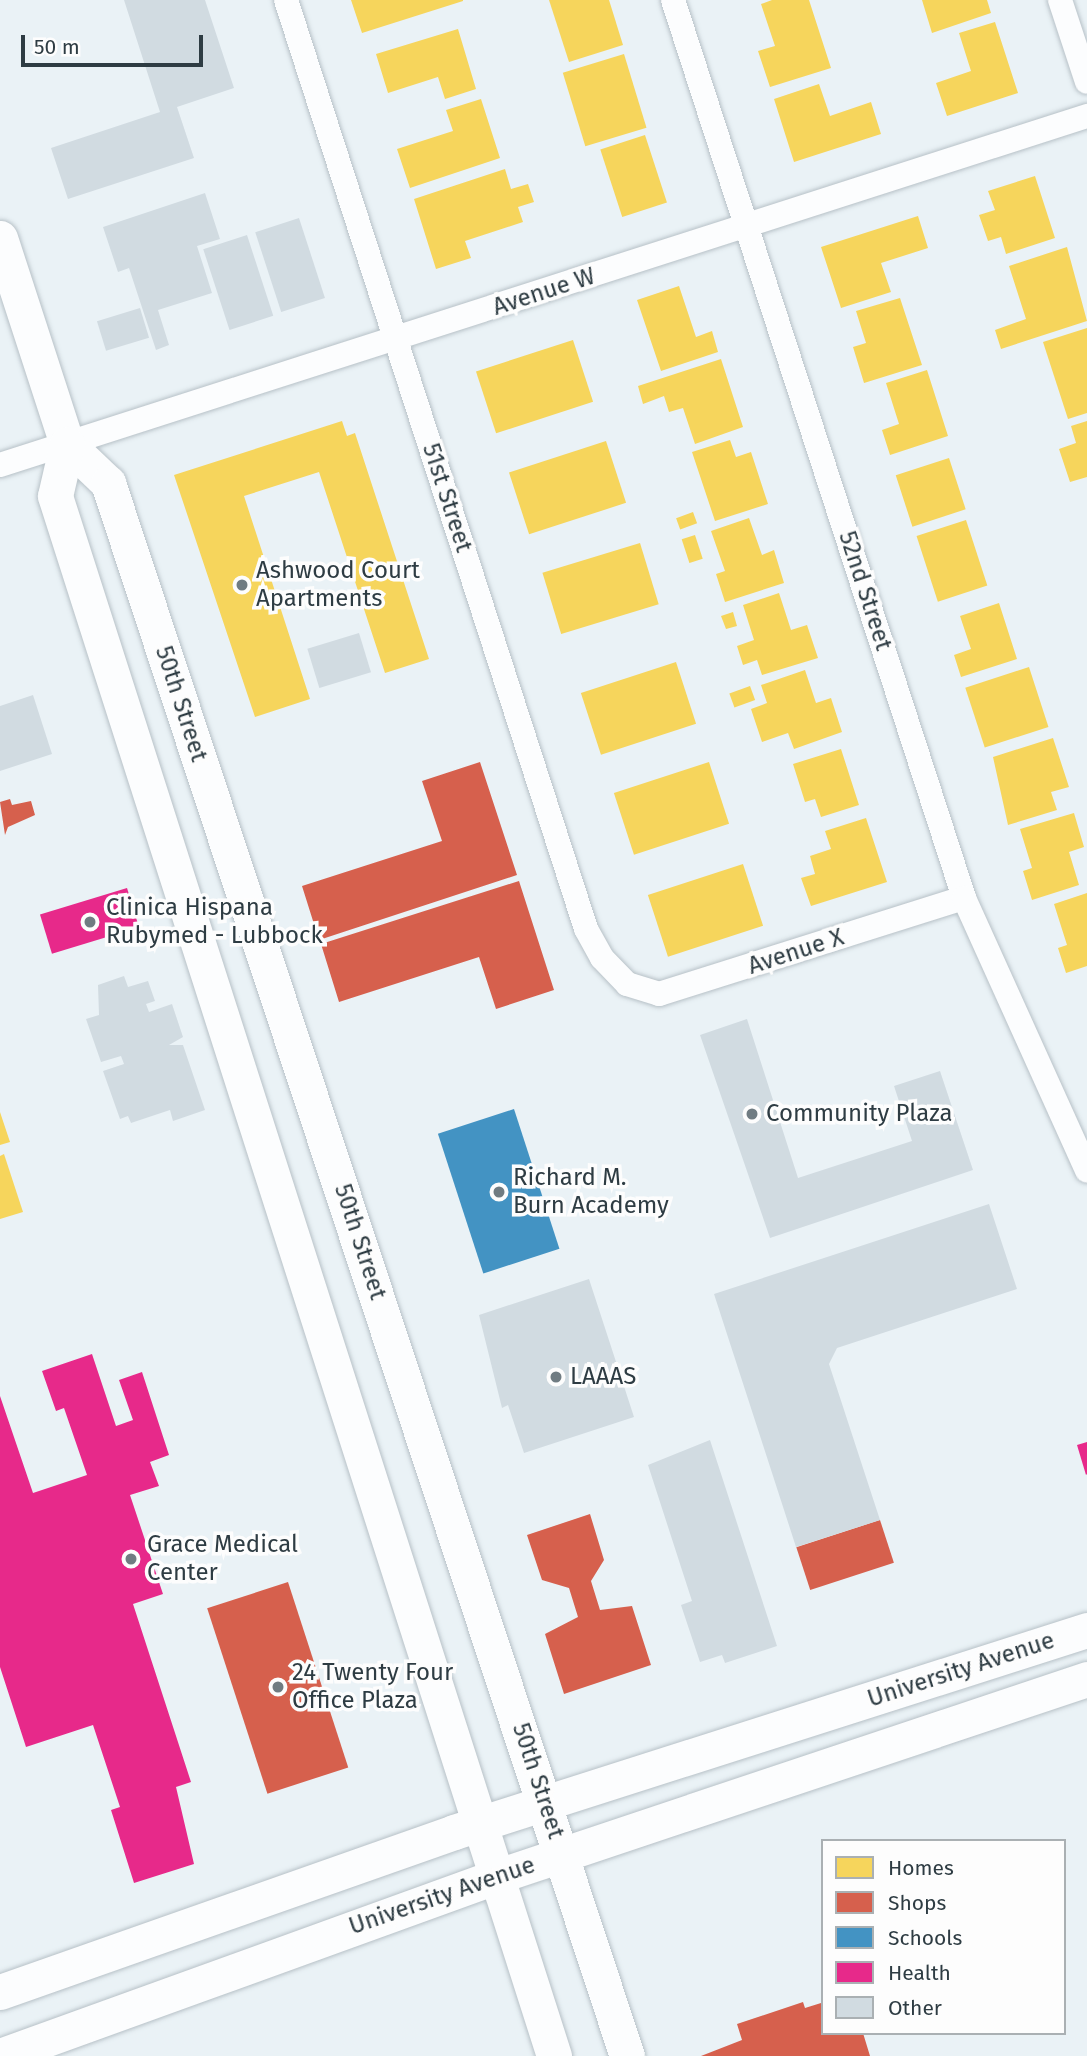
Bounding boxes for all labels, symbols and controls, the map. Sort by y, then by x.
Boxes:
scale bar [24,21,206,65]
text: 50 m [34,34,80,60]
street label: Avenue W [489,262,599,322]
street label: 51st Street [416,440,478,556]
street label: 52nd Street [832,528,898,654]
place label: Ashwood Court Apartments [256,557,420,613]
marker: Ashwood Court Apartments [234,577,250,593]
street label: 50th Street [149,643,213,765]
place label: Clinica Hispana Rubymed - Lubbock [106,894,323,950]
marker: Clinica Hispana Rubymed - Lubbock [80,912,100,932]
street label: Avenue X [744,923,848,981]
place label: Community Plaza [766,1100,952,1128]
marker: Community Plaza [744,1106,760,1122]
place label: Richard M. Burn Academy [513,1164,669,1220]
street label: 50th Street [328,1181,392,1303]
marker: Richard M. Burn Academy [491,1184,507,1200]
place label: LAAAS [570,1363,636,1391]
marker: LAAAS [548,1369,564,1385]
place label: Grace Medical Center [147,1531,298,1587]
marker: Grace Medical Center [121,1549,141,1569]
street label: University Avenue [864,1626,1058,1714]
place label: 24 Twenty Four Office Plaza [292,1659,453,1715]
marker: 24 Twenty Four Office Plaza [270,1679,286,1695]
street label: 50th Street [506,1720,570,1842]
legend [821,1839,1066,2035]
street label: University Avenue [345,1851,539,1941]
text: Homes [888,1855,954,1881]
text: Shops [888,1890,946,1916]
text: Schools [888,1925,962,1951]
text: Health [888,1960,951,1986]
text: Other [888,1995,942,2021]

